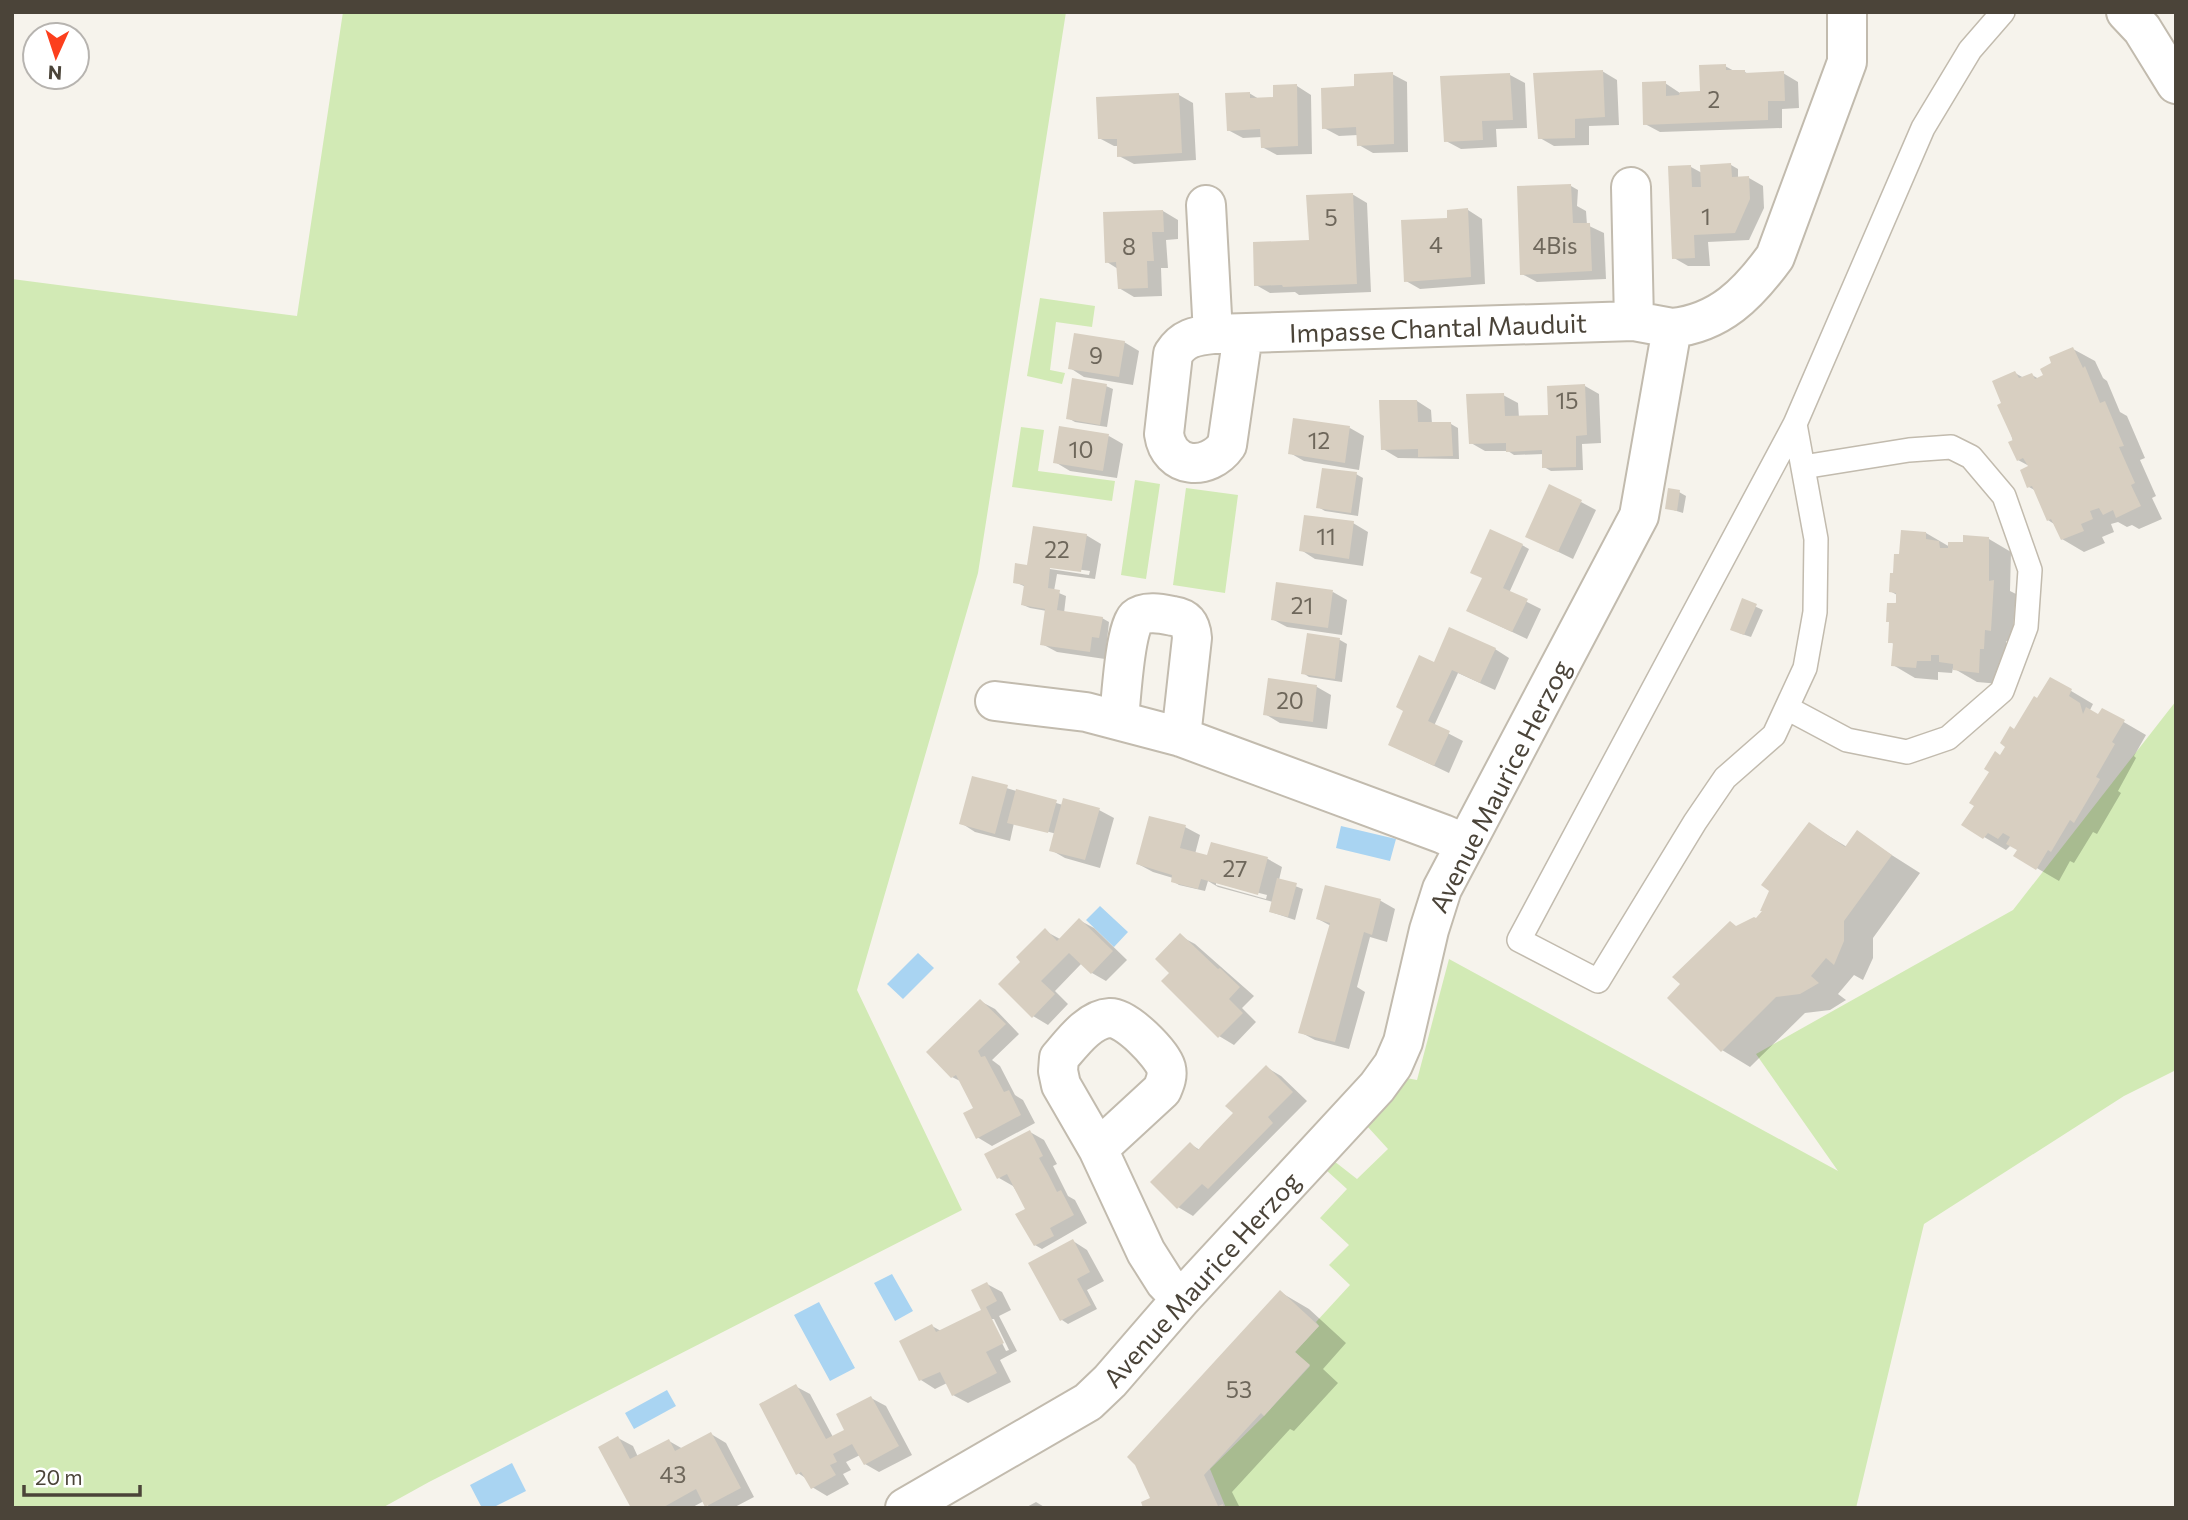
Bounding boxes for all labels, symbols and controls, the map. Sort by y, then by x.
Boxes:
north arrow [21,21,91,91]
text: N [47,62,63,85]
house number: 2 [1708,85,1720,113]
house number: 1 [1701,202,1711,230]
house number: 5 [1324,203,1338,231]
house number: 4 [1429,230,1443,258]
house number: 4Bis [1532,231,1578,259]
house number: 8 [1122,232,1136,260]
street label: Impasse Chantal Mauduit [1289,306,1587,348]
house number: 9 [1089,341,1103,369]
house number: 15 [1555,386,1579,414]
house number: 12 [1308,426,1330,454]
house number: 10 [1069,435,1093,463]
house number: 11 [1316,522,1336,550]
house number: 22 [1044,535,1070,563]
house number: 21 [1291,591,1313,619]
street label: Avenue Maurice Herzog [1422,655,1576,917]
house number: 20 [1276,686,1304,714]
house number: 27 [1223,854,1247,882]
street label: Avenue Maurice Herzog [1096,1165,1306,1393]
house number: 53 [1226,1375,1252,1403]
scale bar [24,1454,140,1498]
house number: 43 [660,1460,686,1488]
text: 20 m [35,1464,83,1489]

